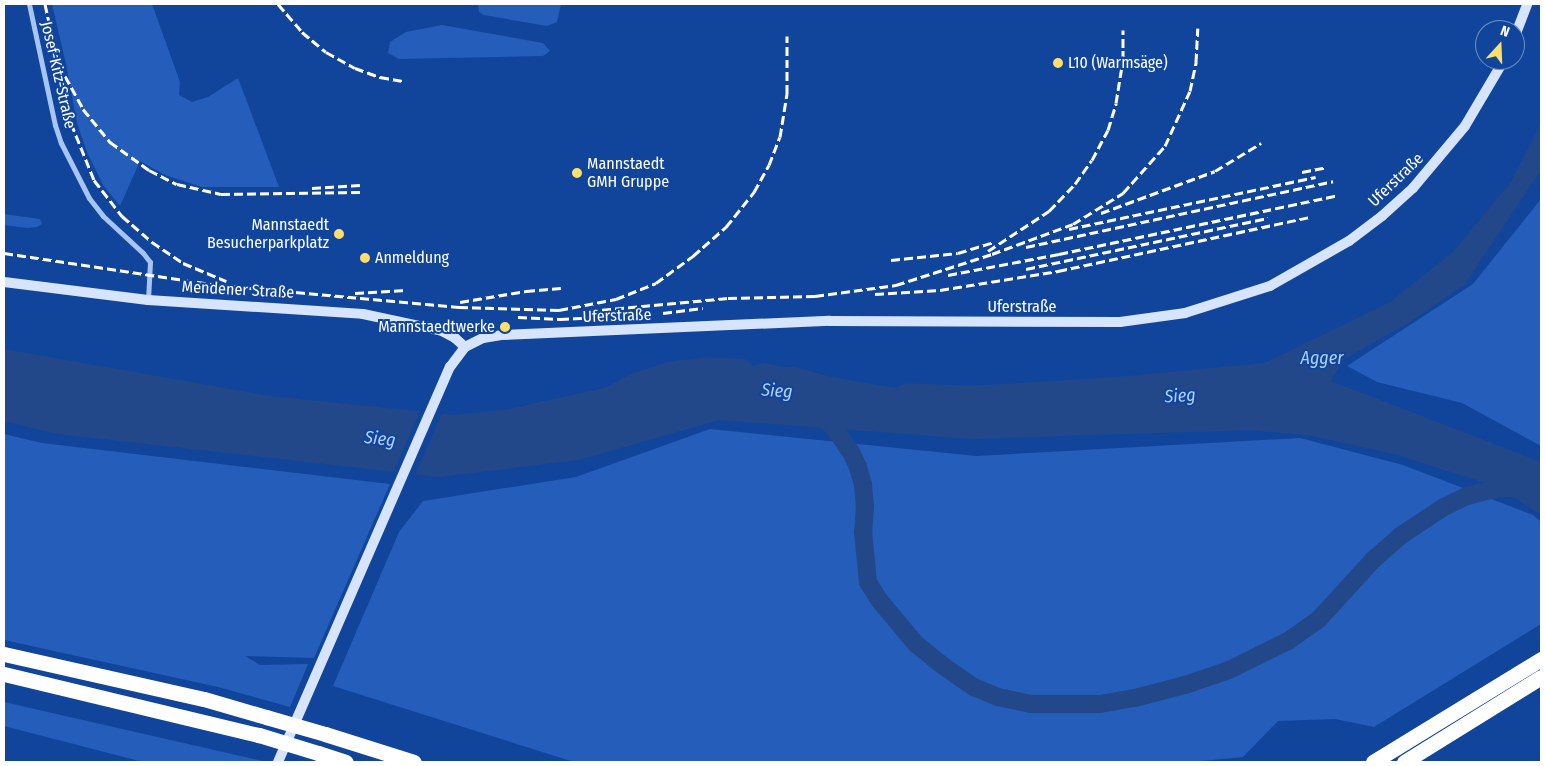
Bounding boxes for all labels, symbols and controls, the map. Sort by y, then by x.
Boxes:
street label: Josef-Kitz-Straße [36,20,80,130]
north arrow [1475,20,1525,70]
text: N [1498,22,1512,41]
place label: L10 (Warmsäge) [1068,53,1168,73]
marker: L10 (Warmsäge) [1052,57,1064,69]
street label: Uferstraße [1365,149,1427,211]
place label: Mannstaedt GMH Gruppe [587,154,669,192]
marker: Mannstaedt GMH Gruppe [571,167,583,179]
place label: Mannstaedt Besucherparkplatz [207,215,329,253]
marker: Mannstaedt Besucherparkplatz [333,228,345,240]
place label: Anmeldung [375,248,449,268]
marker: Anmeldung [359,252,371,264]
street label: Mendener Straße [181,277,295,303]
street label: Uferstraße [988,297,1056,317]
street label: Uferstraße [582,305,652,327]
place label: Mannstaedtwerke [378,317,495,337]
marker: Mannstaedtwerke [499,321,511,333]
water label: Agger [1301,347,1343,369]
water label: Sieg [761,379,793,403]
water label: Sieg [1164,384,1196,408]
water label: Sieg [363,426,397,452]

